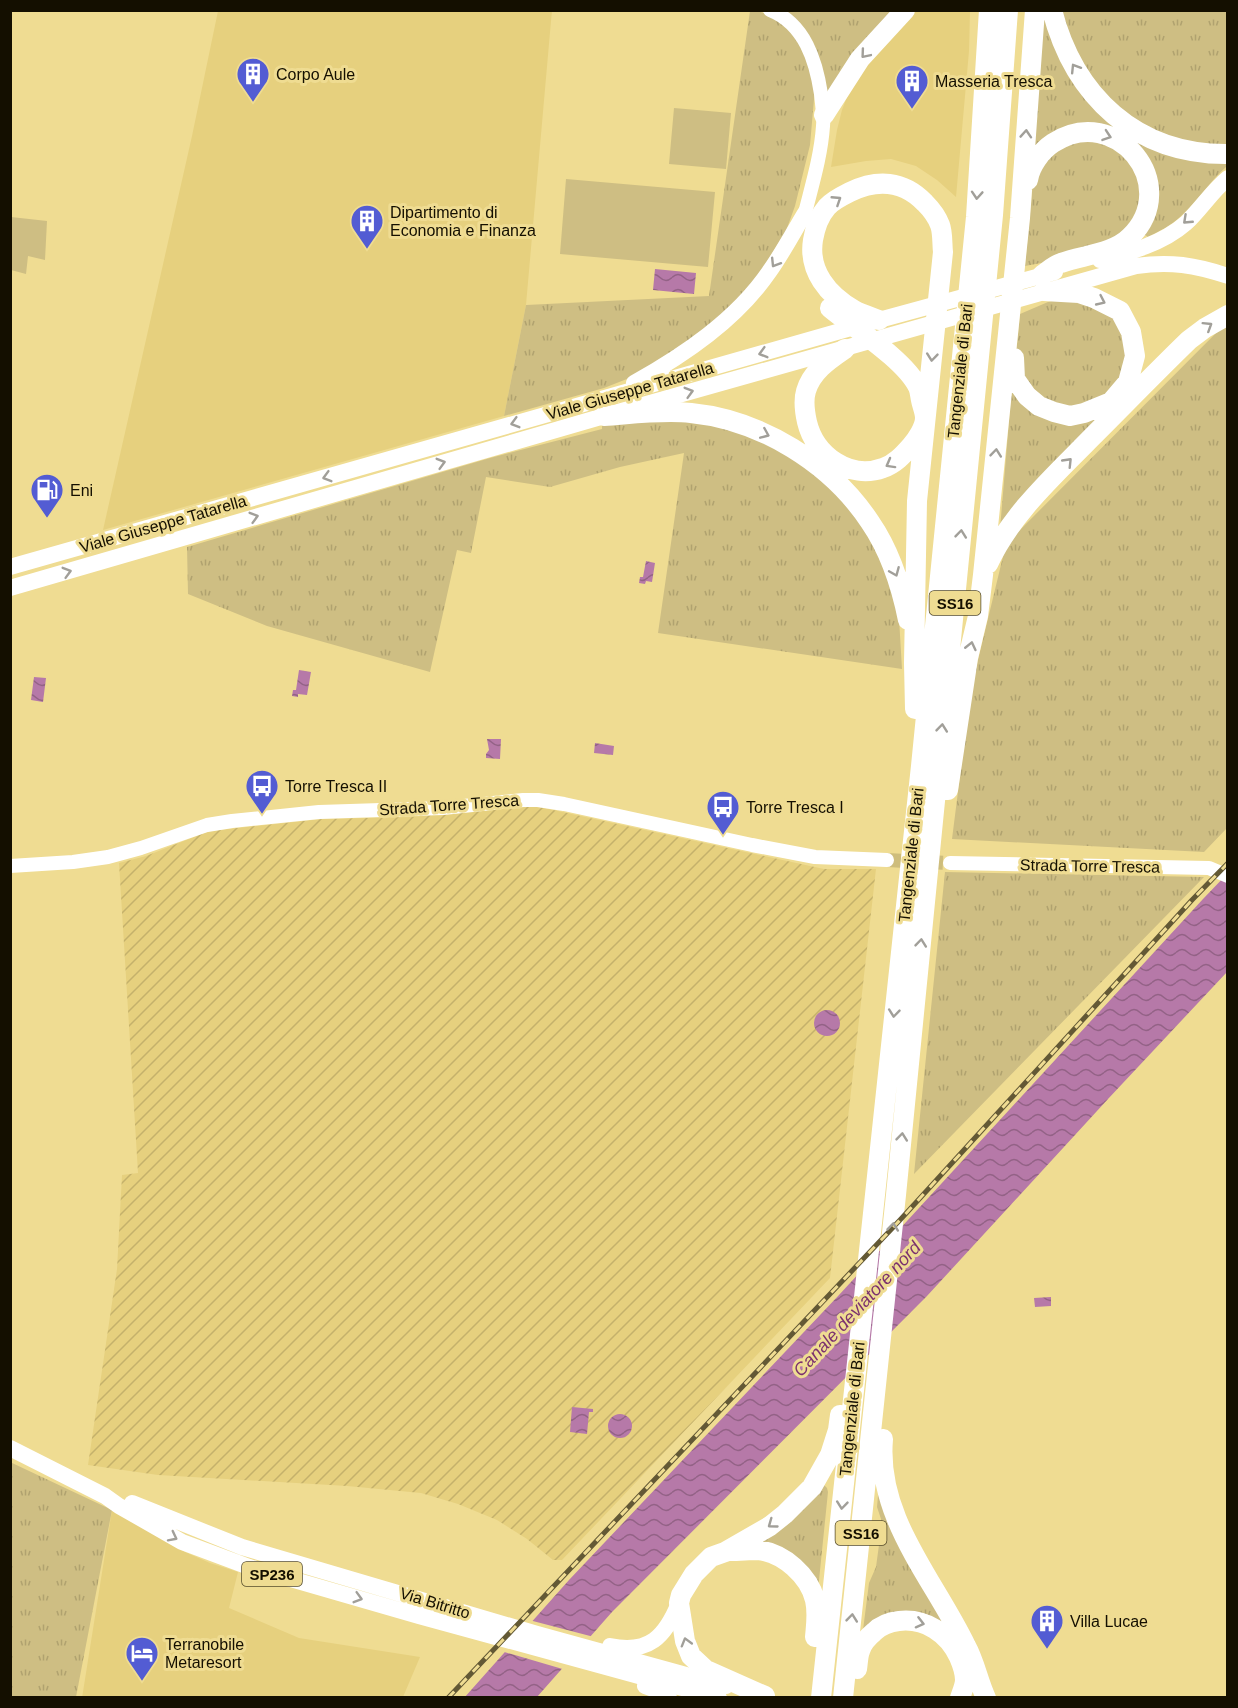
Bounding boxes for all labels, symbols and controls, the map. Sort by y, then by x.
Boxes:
one-way arrow [862,47,873,58]
building icon: Corpo Aule [235,56,271,103]
building icon: Masseria Tresca [894,63,930,110]
one-way arrow [1071,64,1083,74]
place label: Corpo Aule [276,66,355,83]
place label: Masseria Tresca [935,73,1052,90]
one-way arrow [1102,128,1112,141]
one-way arrow [1020,129,1033,138]
one-way arrow [971,190,984,199]
one-way arrow [831,195,841,207]
building icon: Dipartimento di Economia e Finanza [349,203,385,250]
place label: Dipartimento di Economia e Finanza [390,204,536,239]
one-way arrow [1184,213,1194,224]
one-way arrow [770,257,782,267]
one-way arrow [1095,294,1106,306]
street label: Tangenziale di Bari [944,303,976,439]
one-way arrow [1202,322,1212,334]
one-way arrow [758,346,769,358]
one-way arrow [926,353,939,362]
street label: Viale Giuseppe Tatarella [545,359,716,423]
one-way arrow [683,387,694,399]
one-way arrow [510,416,521,428]
one-way arrow [758,426,769,438]
one-way arrow [990,449,1002,458]
one-way arrow [886,457,896,468]
one-way arrow [435,458,446,470]
one-way arrow [1061,458,1072,469]
one-way arrow [322,470,333,482]
fuel station icon: Eni [29,472,65,519]
place label: Eni [70,482,93,499]
street label: Viale Giuseppe Tatarella [78,492,249,556]
one-way arrow [248,512,259,524]
one-way arrow [955,530,967,539]
one-way arrow [888,565,900,576]
one-way arrow [61,567,72,579]
road number: SS16 [930,591,980,615]
one-way arrow [964,641,977,651]
one-way arrow [935,724,948,733]
bus stop icon: Torre Tresca II [244,768,280,815]
place label: Torre Tresca II [285,778,387,795]
street label: Tangenziale di Bari [895,787,927,923]
bus stop icon: Torre Tresca I [705,789,741,836]
street label: Strada Torre Tresca [378,792,520,818]
place label: Torre Tresca I [746,799,844,816]
street label: Strada Torre Tresca [1020,856,1160,876]
one-way arrow [914,939,927,948]
one-way arrow [889,1008,901,1017]
one-way arrow [895,1133,908,1142]
one-way arrow [886,1223,899,1232]
water label: Canale deviatore nord [789,1237,925,1381]
street label: Tangenziale di Bari [836,1341,868,1477]
one-way arrow [836,1500,848,1509]
one-way arrow [768,1517,779,1528]
road number: SS16 [836,1521,886,1545]
one-way arrow [167,1530,178,1541]
road number: SP236 [242,1562,302,1586]
street label: Via Bitritto [398,1584,472,1622]
one-way arrow [352,1591,363,1603]
building icon: Villa Lucae [1029,1603,1065,1650]
place label: Villa Lucae [1070,1613,1148,1630]
one-way arrow [845,1614,858,1623]
one-way arrow [915,1616,925,1629]
hotel icon: Terranobile Metaresort [124,1635,160,1682]
place label: Terranobile Metaresort [165,1636,244,1671]
one-way arrow [681,1637,693,1648]

